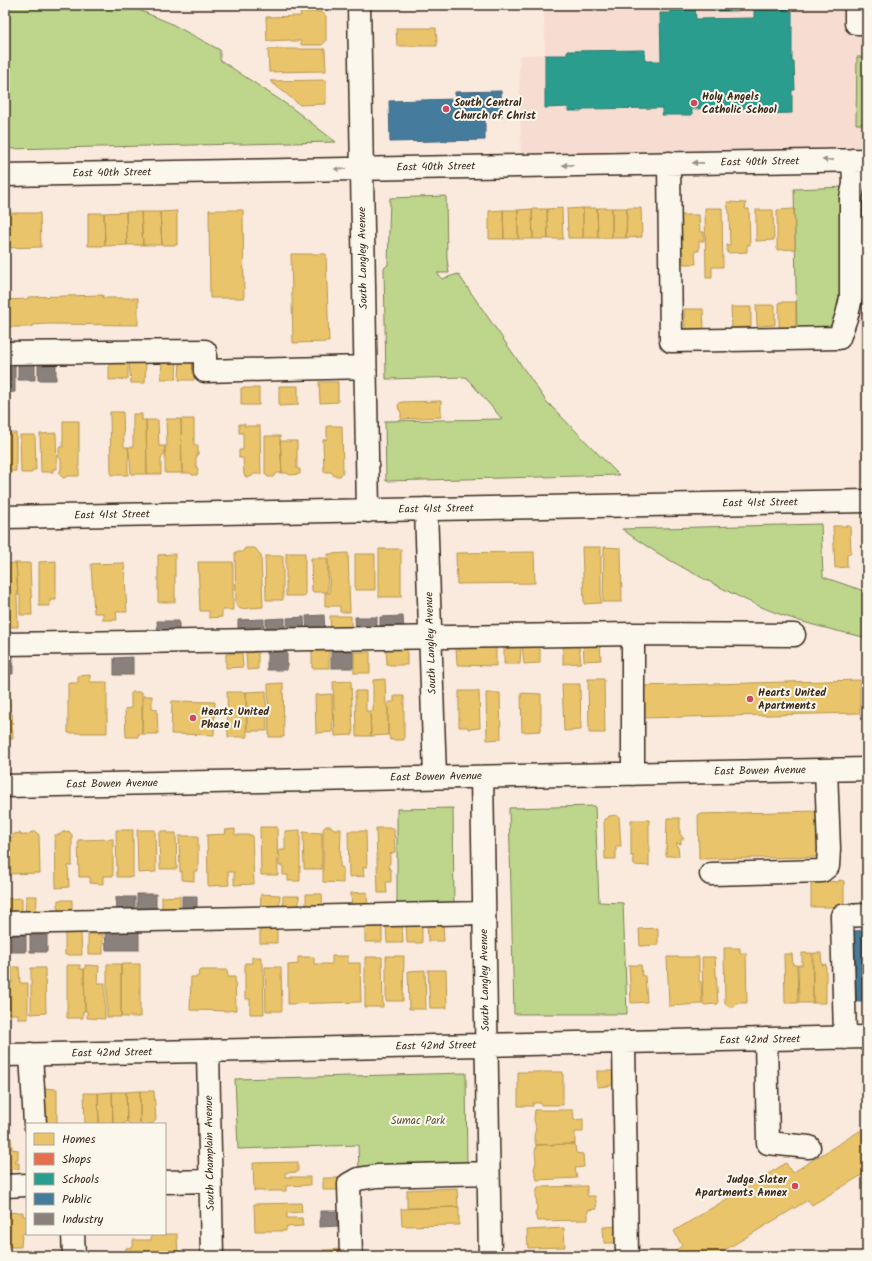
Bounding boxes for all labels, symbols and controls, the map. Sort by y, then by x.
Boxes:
place label: Holy Angels Catholic School [702,88,777,119]
place label: South Central Church of Christ [454,94,537,125]
marker: Holy Angels Catholic School [689,98,699,108]
marker: South Central Church of Christ [441,104,451,114]
street label: East 40th Street [720,152,800,172]
street label: East 40th Street [396,157,476,177]
one-way arrow [822,157,834,164]
one-way arrow [691,160,704,166]
one-way arrow [561,162,574,168]
street label: East 40th Street [72,163,152,183]
one-way arrow [333,166,346,172]
street label: South Langley Avenue [353,207,373,309]
street label: East 41st Street [722,493,799,513]
street label: East 41st Street [398,499,475,519]
street label: East 41st Street [74,505,151,525]
street label: South Langley Avenue [420,591,442,695]
place label: Hearts United Apartments [758,684,827,715]
marker: Hearts United Apartments [745,694,755,704]
place label: Hearts United Phase II [201,703,270,734]
marker: Hearts United Phase II [188,713,198,723]
street label: East Bowen Avenue [714,761,806,781]
street label: East Bowen Avenue [390,767,482,787]
street label: East Bowen Avenue [66,774,158,794]
street label: South Langley Avenue [475,929,495,1031]
street label: East 42nd Street [719,1030,801,1050]
street label: East 42nd Street [395,1036,477,1056]
street label: East 42nd Street [71,1043,153,1063]
street label: South Champlain Avenue [200,1095,220,1211]
park label: Sumac Park [391,1112,446,1130]
legend [26,1123,166,1235]
text: Homes [62,1130,96,1149]
text: Shops [62,1150,91,1169]
text: Schools [62,1170,99,1189]
place label: Judge Slater Apartments Annex [695,1171,788,1202]
marker: Judge Slater Apartments Annex [790,1181,800,1191]
text: Public [62,1190,92,1209]
text: Industry [62,1210,104,1229]

